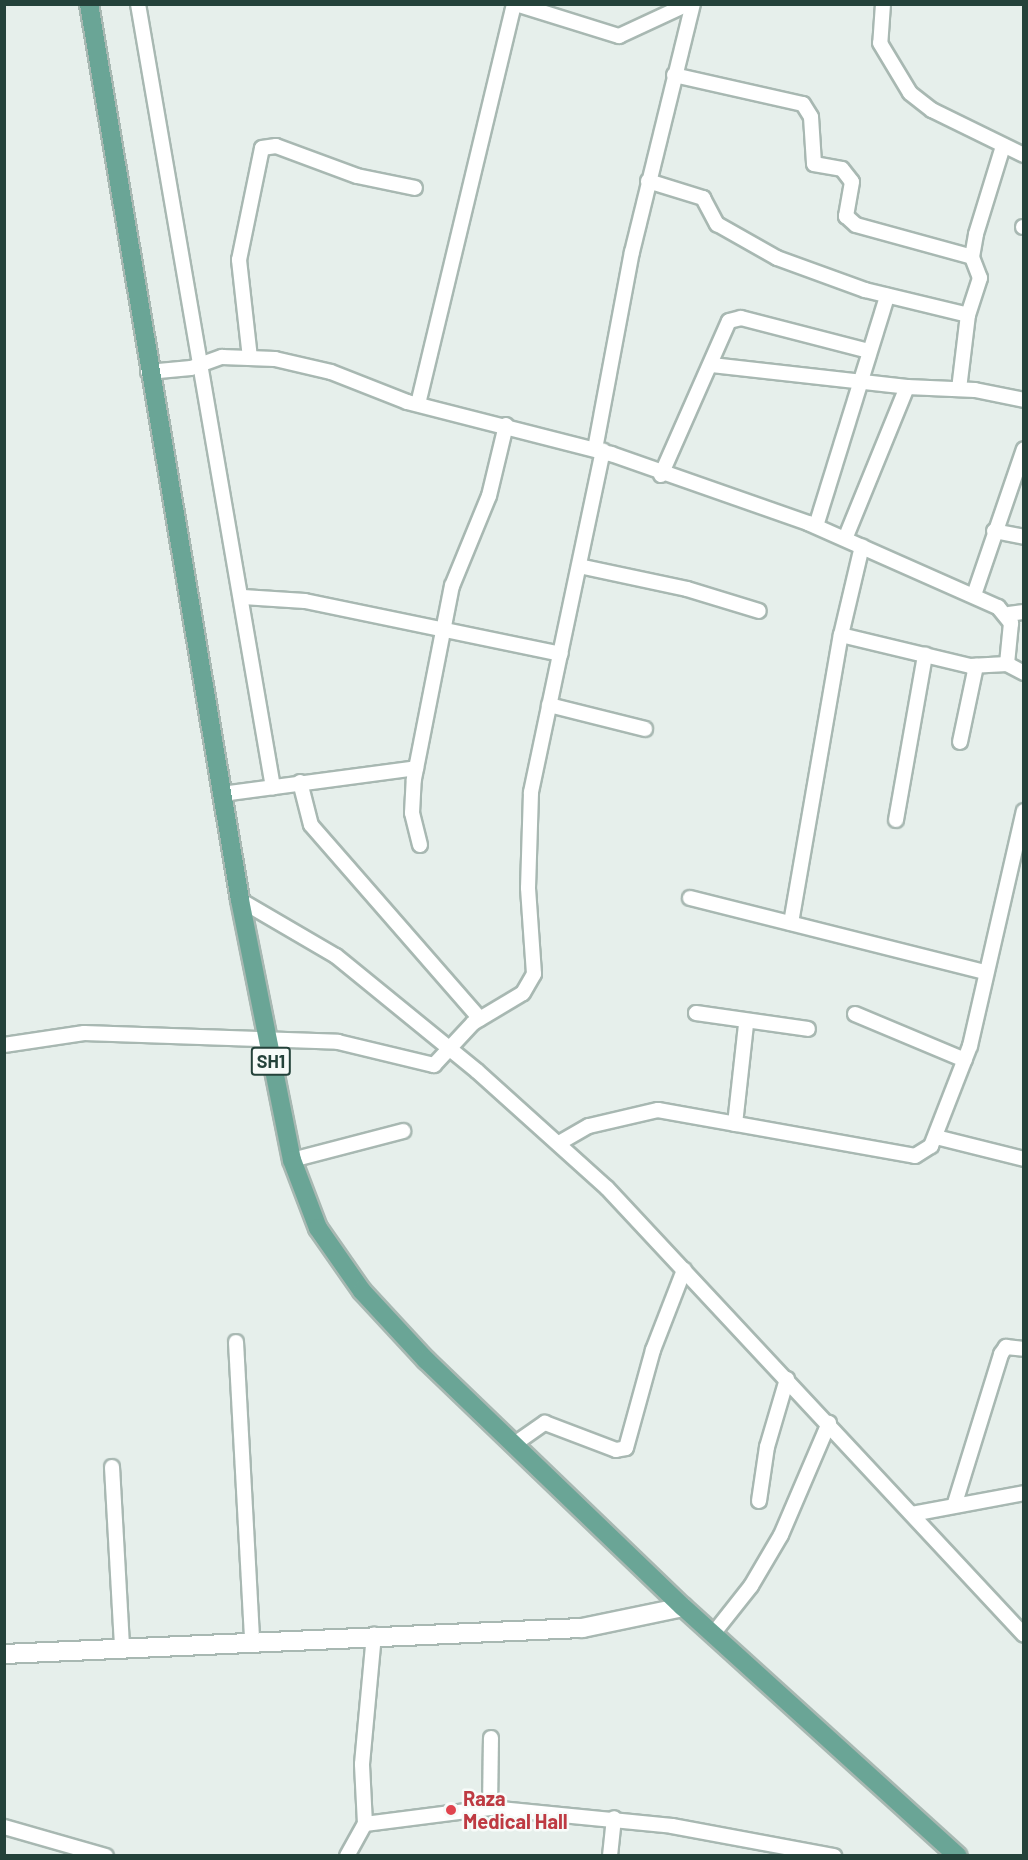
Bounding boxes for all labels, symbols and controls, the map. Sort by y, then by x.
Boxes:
road number: SH1 [250,1046,292,1076]
place label: Raza Medical Hall [463,1786,568,1833]
marker: Raza Medical Hall [444,1803,458,1817]

